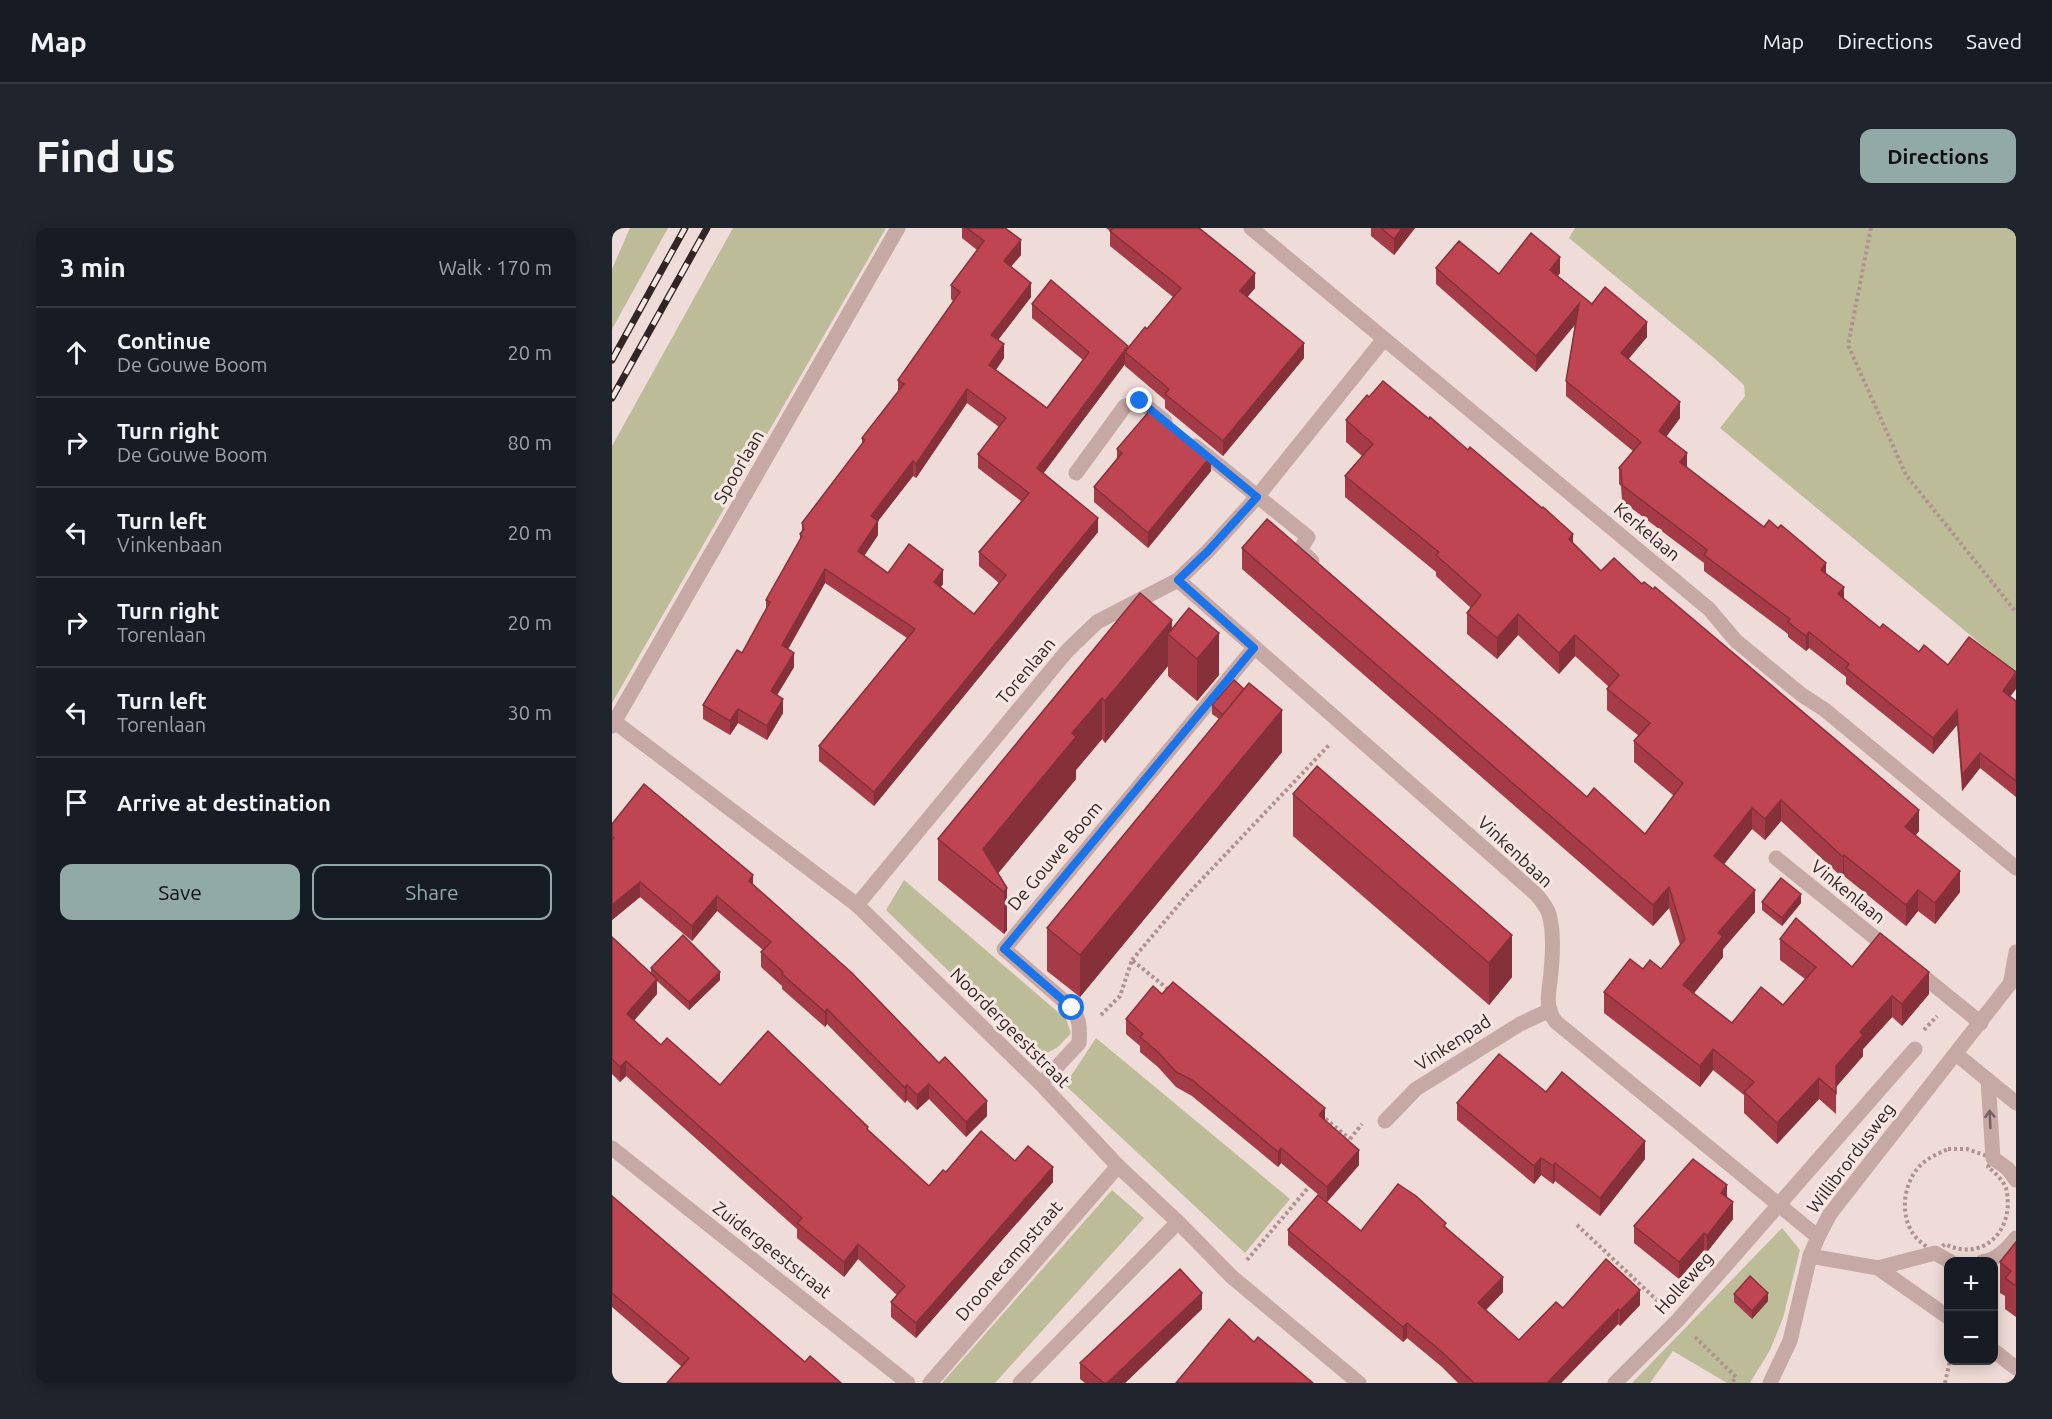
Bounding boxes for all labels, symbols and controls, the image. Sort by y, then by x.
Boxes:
text: Map [30,26,87,57]
text: Map [1763,29,1804,53]
text: Directions [1837,29,1933,53]
text: Saved [1966,29,2022,53]
button: Directions [1860,129,2016,183]
text: Find us [36,133,175,180]
text: 3 min [60,253,126,282]
text: Walk · 170 m [439,256,552,279]
text: Continue [117,328,211,353]
icon: ahead [60,336,93,369]
text: 20 m [508,341,552,364]
text: De Gouwe Boom [117,353,268,376]
route end [1126,387,1152,413]
text: Turn right [117,418,219,443]
icon: right [60,426,93,459]
street label: Spoorlaan [709,426,767,507]
text: 80 m [508,431,552,454]
text: De Gouwe Boom [117,443,268,466]
street label: Kerkelaan [1611,498,1685,565]
text: Turn left [117,508,207,533]
icon: left [60,516,93,549]
text: 20 m [508,521,552,544]
text: Vinkenbaan [117,533,223,556]
text: Turn right [117,598,219,623]
icon: right [60,606,93,639]
text: 20 m [508,611,552,634]
text: Torenlaan [117,623,206,646]
street label: Torenlaan [992,633,1059,708]
text: Turn left [117,688,207,713]
icon: left [60,696,93,729]
text: 30 m [508,701,552,724]
text: Torenlaan [117,713,206,736]
icon: arrive [60,786,93,819]
text: Arrive at destination [117,790,331,815]
street label: De Gouwe Boom [1003,797,1105,914]
street label: Vinkenbaan [1474,812,1557,891]
street label: Vinkenlaan [1808,855,1890,927]
button: Save [60,864,300,920]
button: Share [312,864,552,920]
street label: Noordergeeststraat [947,964,1074,1091]
route start [1058,994,1084,1020]
street label: Vinkenpad [1411,1010,1494,1074]
street label: Willibrordusweg [1802,1098,1898,1216]
one-way arrow [1985,1110,1996,1130]
street label: Zuidergeeststraat [710,1197,836,1302]
street label: Droonecampstraat [951,1197,1066,1324]
street label: Holleweg [1650,1247,1716,1318]
map controls [1944,1257,1998,1365]
button: + [1944,1257,1998,1311]
button: − [1944,1311,1998,1365]

